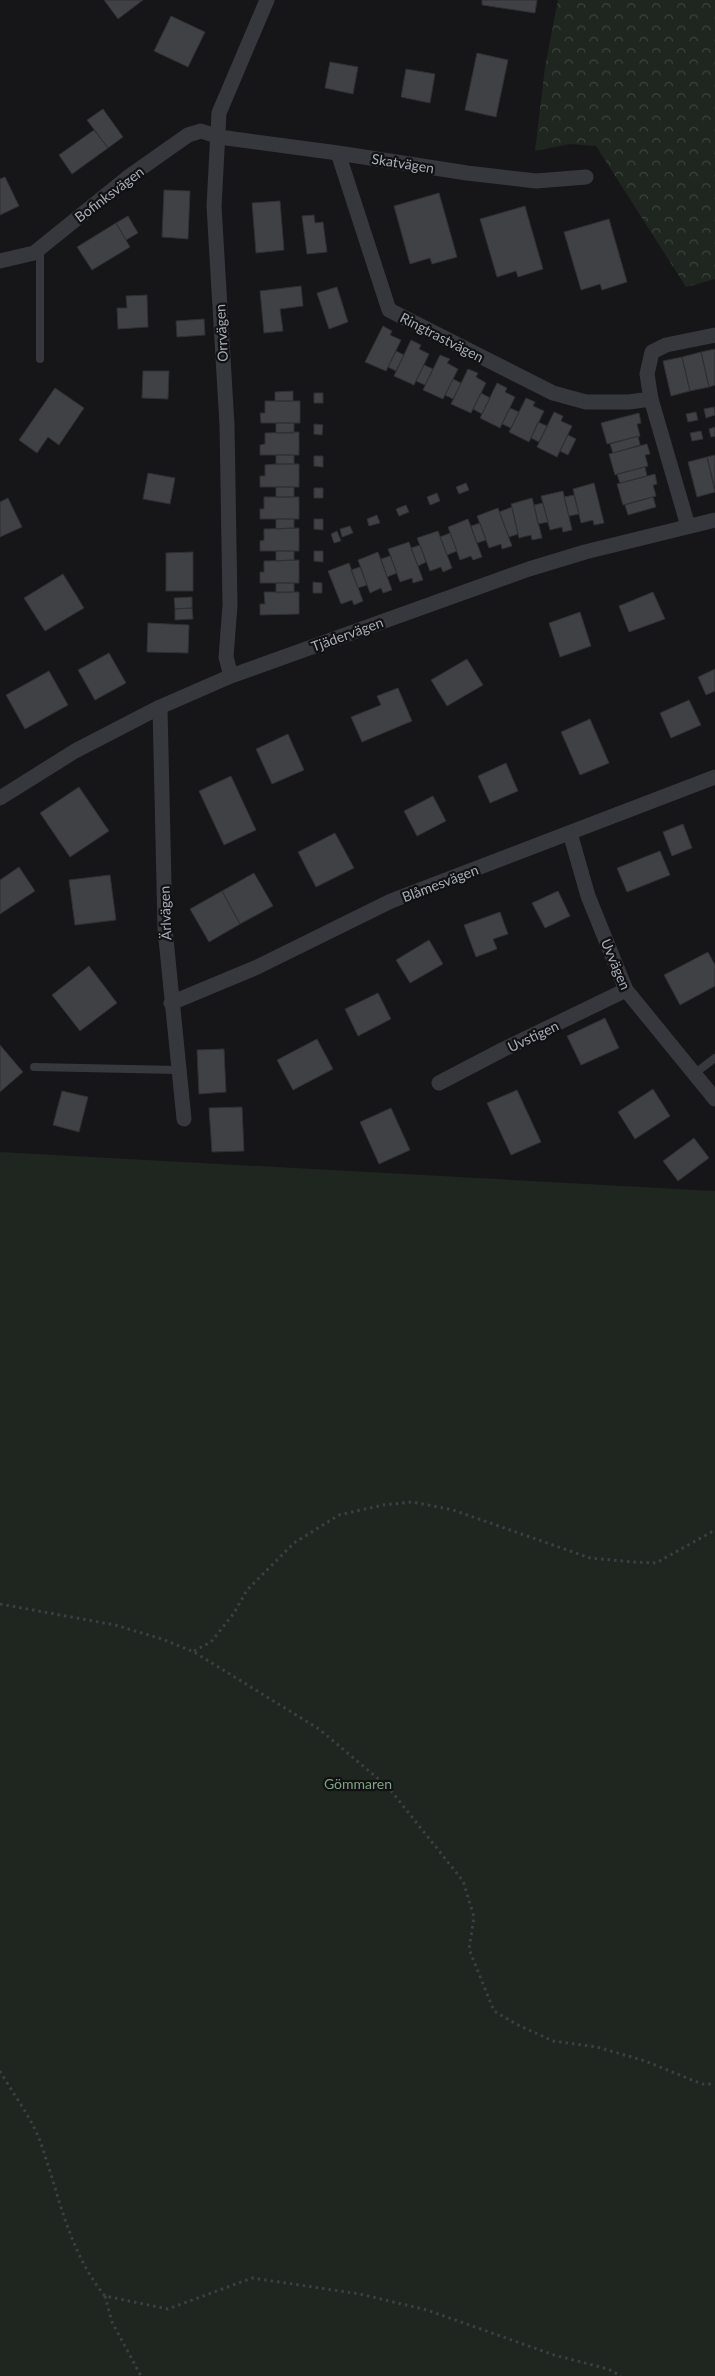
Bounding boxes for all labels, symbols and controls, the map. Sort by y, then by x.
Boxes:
street label: Skatvägen [371,150,435,176]
street label: Bofinksvägen [71,163,147,225]
street label: Orrvägen [211,304,231,362]
street label: Ringtrastvägen [397,309,487,365]
street label: Tjädervägen [309,613,385,655]
street label: Blåmesvägen [399,861,481,905]
street label: Ärlvägen [156,886,174,940]
street label: Uvvägen [598,936,634,992]
street label: Uvstigen [505,1017,561,1055]
park label: Gömmaren [324,1775,392,1792]

